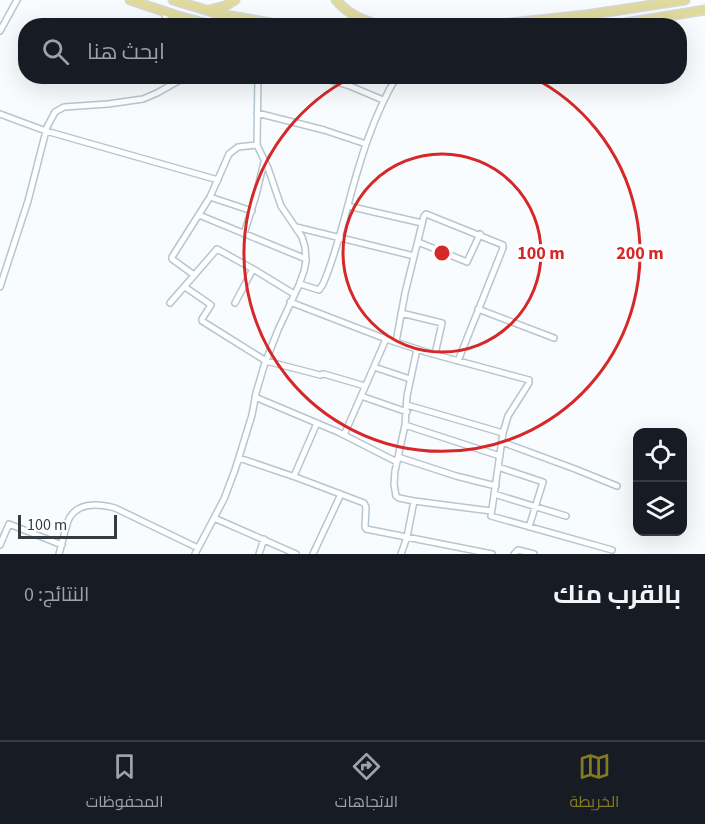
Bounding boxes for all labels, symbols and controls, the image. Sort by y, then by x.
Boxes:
search box [18,18,687,84]
icon: search [39,35,72,68]
text: ابحث هنا [87,36,165,68]
text: 100 m [517,241,565,266]
text: 200 m [616,241,664,266]
centre of rings [432,243,452,263]
map controls [633,428,687,536]
button: locate [633,428,687,482]
button: layers [633,482,687,536]
scale bar [18,512,117,540]
text: 100 m [27,514,67,536]
text: بالقرب منك [553,576,681,613]
text: النتائج: 0 [24,581,89,609]
tab: المحفوظات [86,750,164,816]
tab: الاتجاهات [335,750,398,816]
tab: الخريطة [569,750,619,816]

